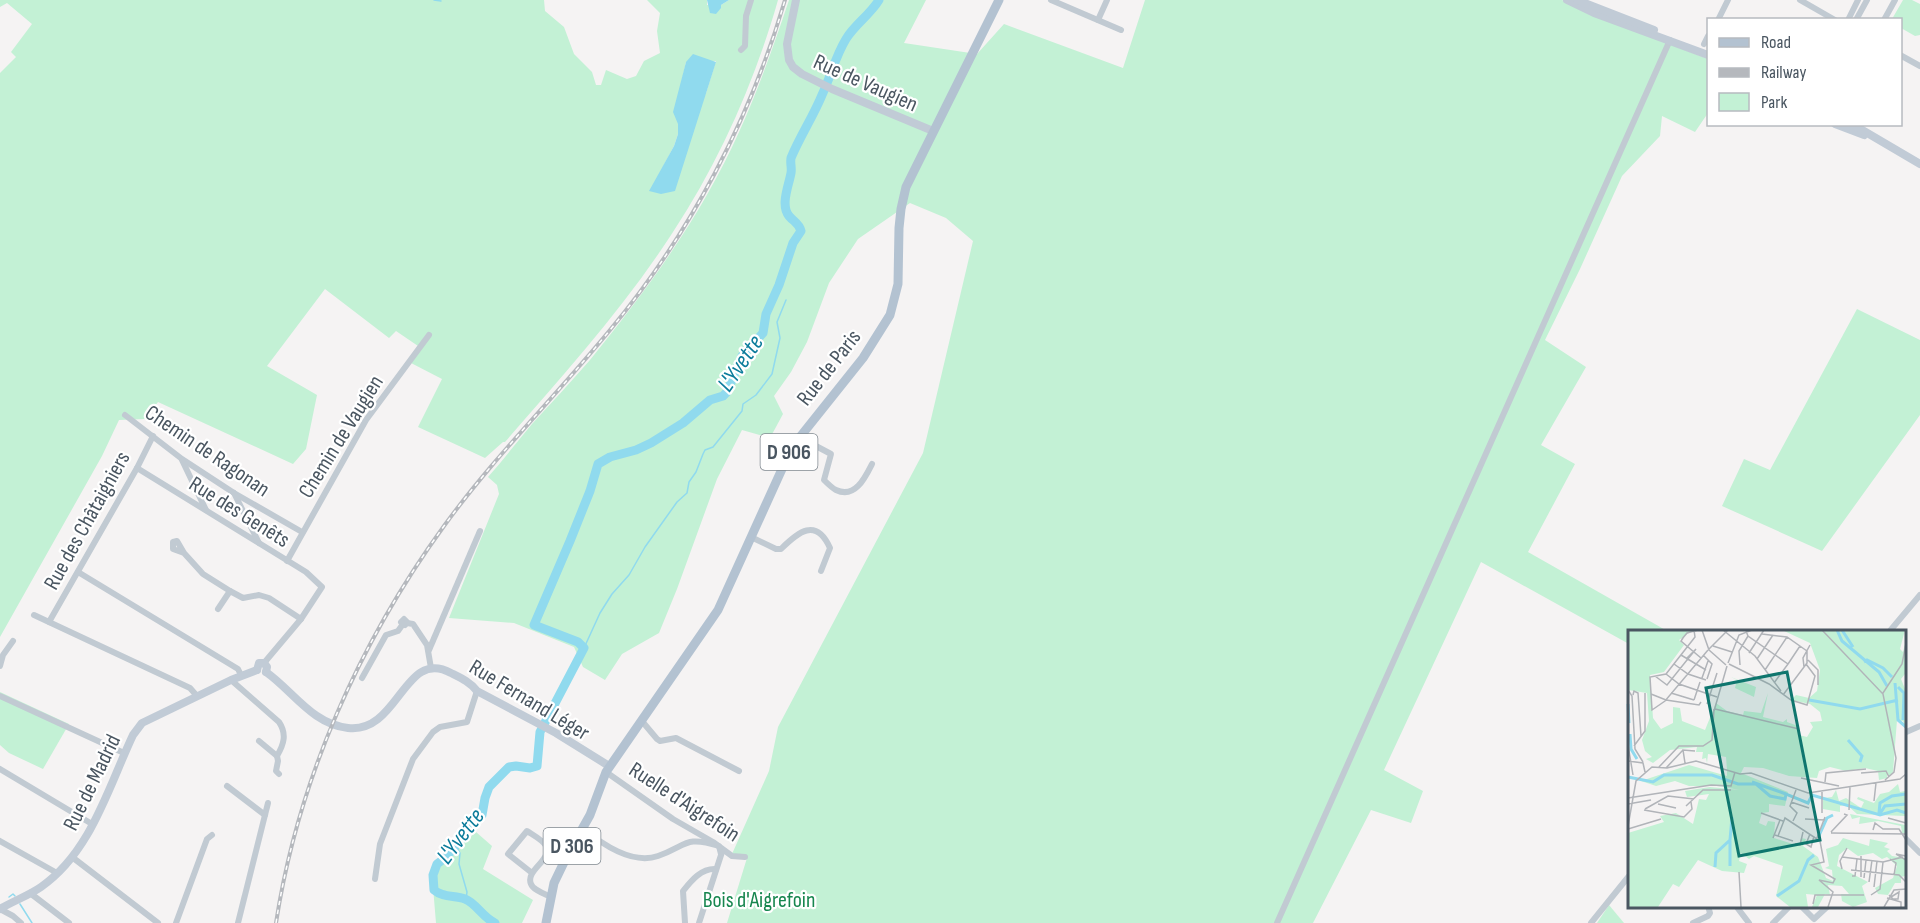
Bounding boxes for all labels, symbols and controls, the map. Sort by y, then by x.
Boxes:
legend [1707,18,1902,126]
text: Road [1761,32,1791,53]
street label: Rue de Vaugien [809,48,922,118]
text: Railway [1761,62,1806,83]
text: Park [1761,92,1787,113]
street label: Rue de Paris [791,324,867,411]
water label: L'Yvette [711,329,770,397]
street label: Chemin de Vaugien [293,370,390,503]
street label: Chemin de Ragonan [139,399,275,503]
road number: D 906 [760,434,818,470]
street label: Rue des Châtaigniers [38,447,136,595]
street label: Rue des Genêts [184,471,295,554]
inset map [1628,630,1905,908]
street label: Rue Fernand Léger [464,654,594,747]
street label: Rue de Madrid [58,730,127,835]
street label: Ruelle d'Aigrefoin [624,756,745,848]
water label: L'Yvette [430,803,491,870]
road number: D 306 [544,828,600,864]
park label: Bois d'Aigrefoin [703,887,815,914]

